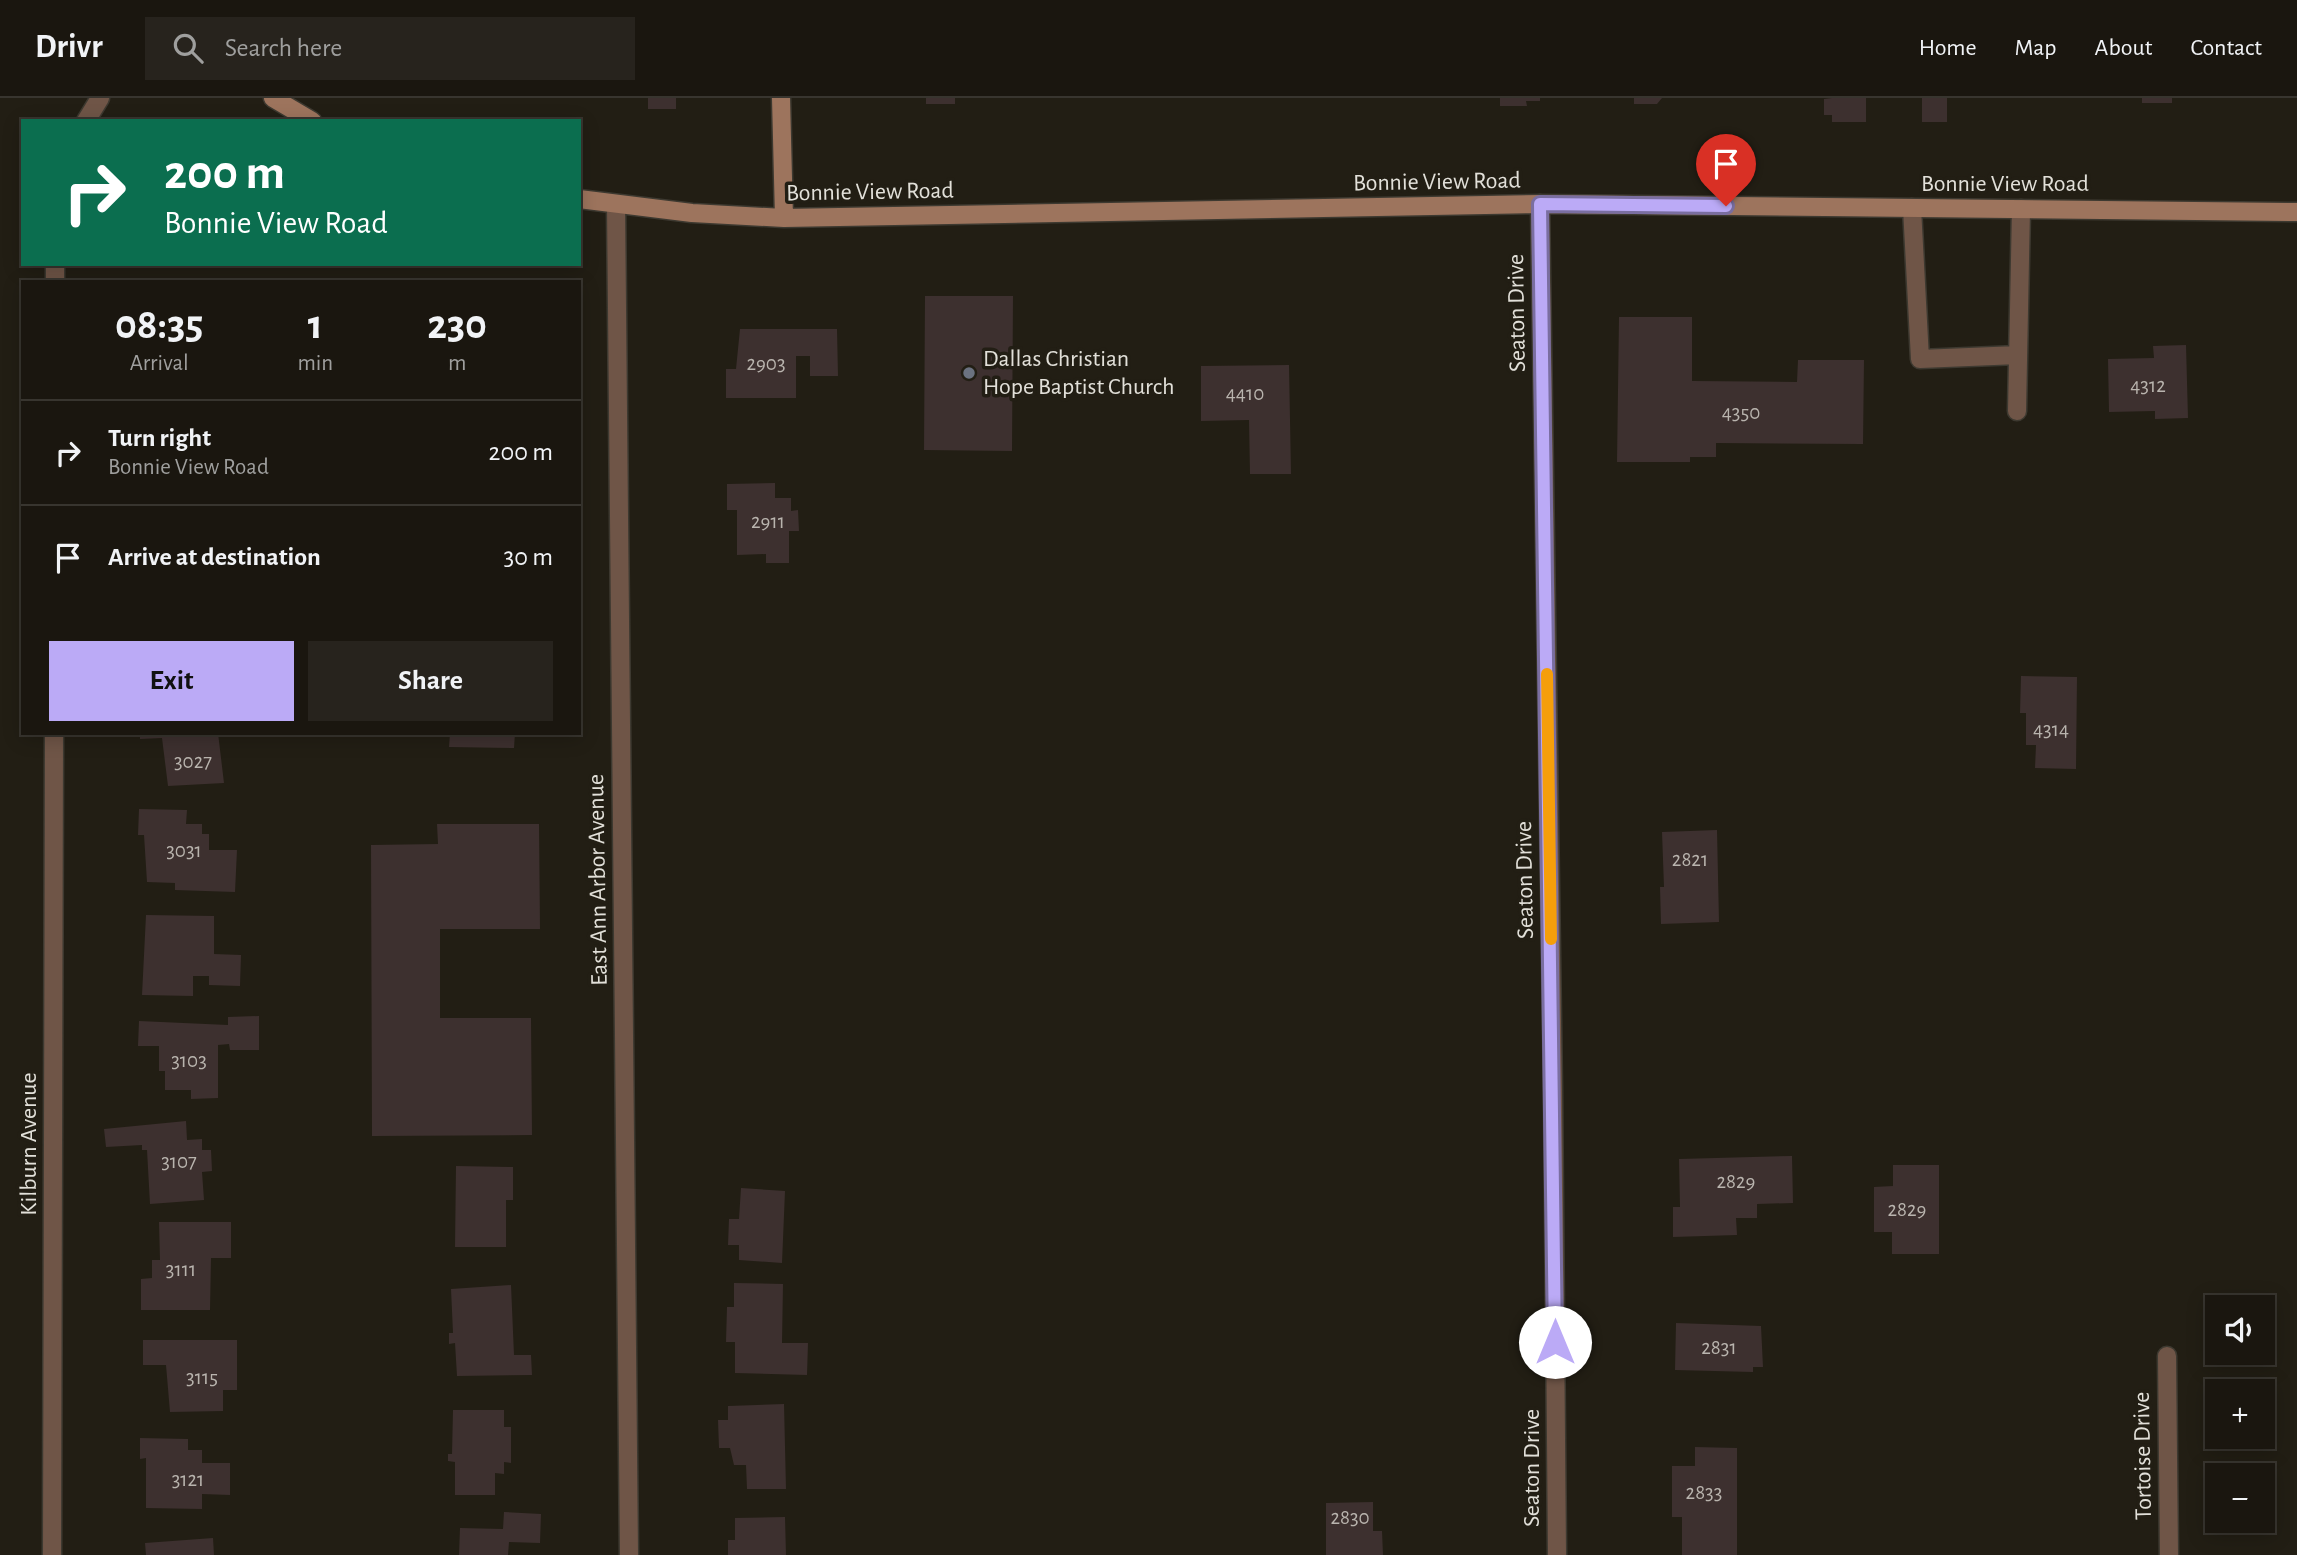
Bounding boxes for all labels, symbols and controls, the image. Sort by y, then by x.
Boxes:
search box [145,17,635,80]
icon: search [169,29,207,67]
text: Drivr [35,31,103,64]
text: Search here [225,35,342,61]
text: Home [1919,36,1977,60]
text: Map [2015,36,2057,60]
text: About [2095,36,2152,60]
text: Contact [2190,36,2262,60]
pin [1696,134,1756,206]
icon: arrive [1707,145,1745,183]
icon: right [49,147,140,238]
text: 200 m [164,149,285,198]
street label: Bonnie View Road [1353,169,1521,195]
street label: Bonnie View Road [1921,172,2089,196]
street label: Bonnie View Road [786,179,954,205]
text: Bonnie View Road [164,207,388,239]
street label: Seaton Drive [1504,254,1530,372]
text: 08:35 [115,304,203,346]
text: 1 [308,304,323,346]
text: 230 [427,304,487,346]
place label: Dallas Christian Hope Baptist Church [983,347,1175,399]
text: Arrival [130,352,189,375]
text: min [297,352,333,375]
text: m [448,352,466,375]
house number: 2903 [746,353,786,374]
marker: Dallas Christian Hope Baptist Church [961,365,977,381]
house number: 4312 [2130,375,2166,396]
house number: 4410 [1226,383,1264,404]
house number: 4350 [1722,402,1760,423]
text: Turn right [108,425,211,451]
icon: right [49,434,87,472]
text: 200 m [489,439,553,465]
text: Bonnie View Road [108,456,269,479]
house number: 2911 [751,511,785,532]
icon: arrive [49,539,87,577]
text: Arrive at destination [108,544,321,570]
text: 30 m [503,544,553,570]
button: Exit [49,641,294,721]
button: Share [308,641,553,721]
house number: 4314 [2033,719,2069,740]
house number: 3027 [174,751,212,772]
street label: East Ann Arbor Avenue [584,774,612,986]
street label: Seaton Drive [1512,821,1538,939]
house number: 3031 [166,840,202,861]
house number: 2821 [1672,849,1708,870]
house number: 3103 [171,1050,207,1071]
street label: Kilburn Avenue [17,1072,41,1216]
house number: 3107 [161,1151,197,1172]
house number: 2829 [1717,1171,1755,1192]
house number: 2829 [1888,1199,1926,1220]
house number: 3111 [166,1259,196,1280]
map controls [2205,1295,2275,1533]
button: sound [2205,1295,2275,1365]
position arrow [1518,1305,1592,1379]
house number: 2831 [1701,1337,1737,1358]
house number: 3115 [186,1367,218,1388]
button: + [2205,1379,2275,1449]
street label: Tortoise Drive [2130,1392,2156,1520]
street label: Seaton Drive [1520,1409,1544,1527]
button: − [2205,1463,2275,1533]
house number: 3121 [172,1469,204,1490]
house number: 2833 [1686,1482,1722,1503]
house number: 2830 [1330,1507,1370,1528]

